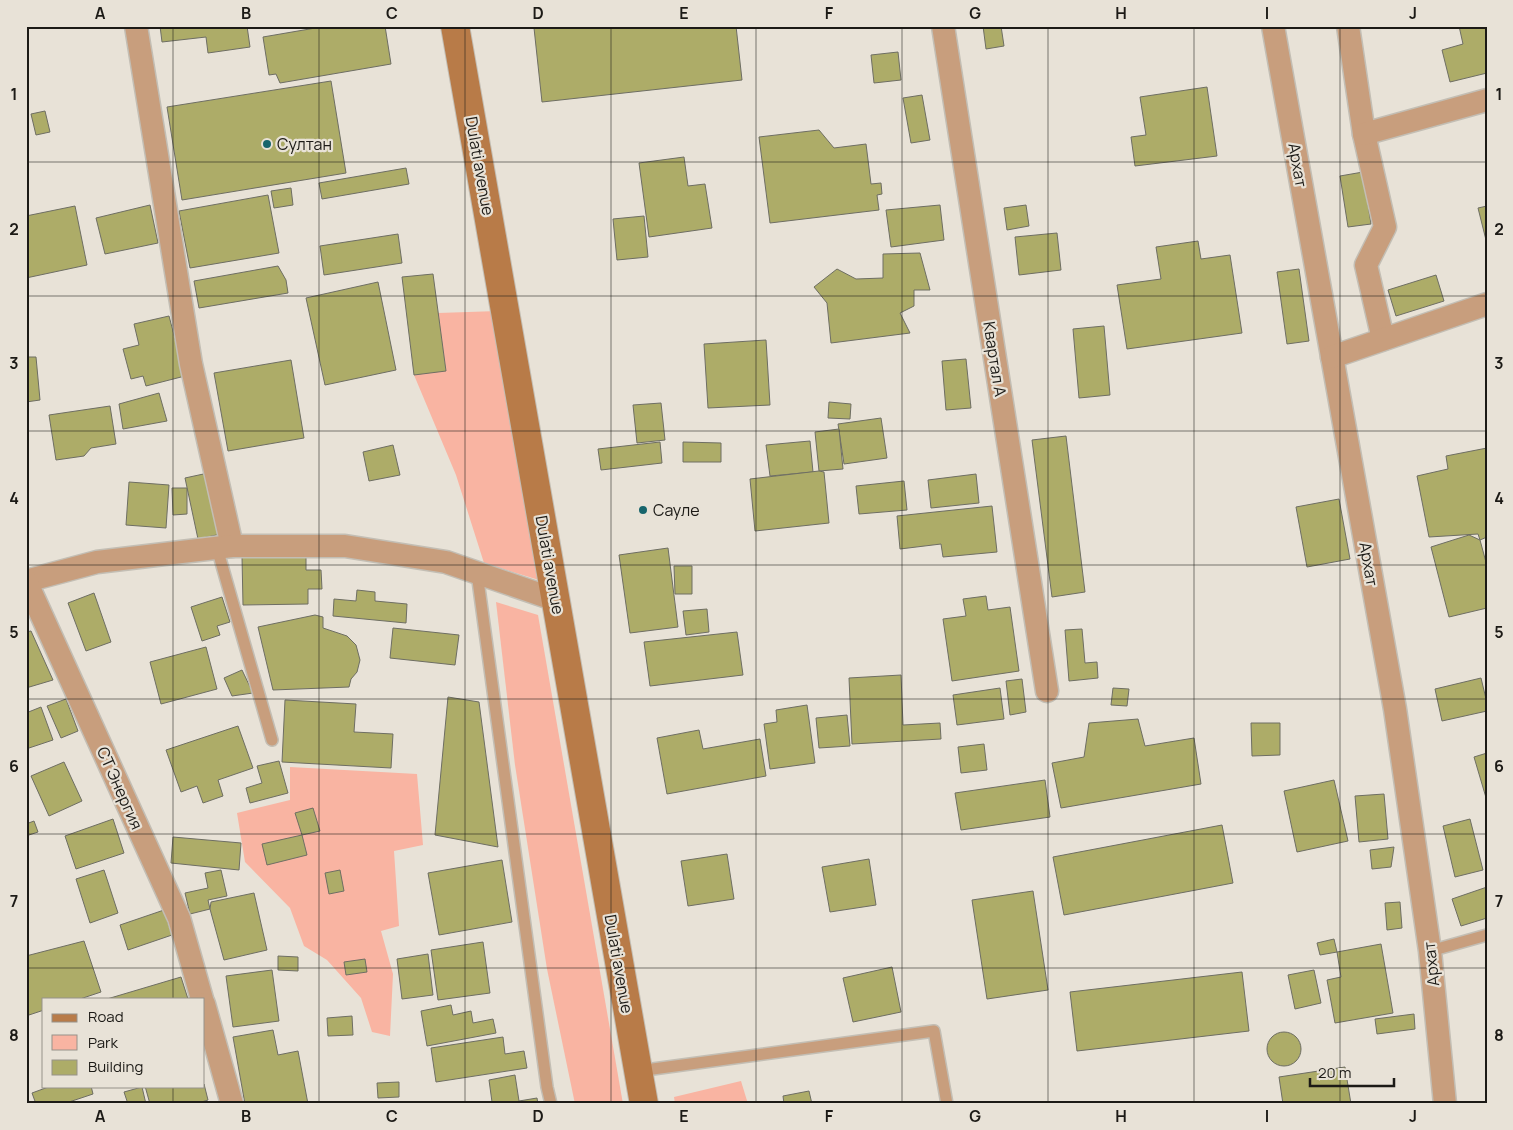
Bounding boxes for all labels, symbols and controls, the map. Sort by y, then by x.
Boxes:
text: A [95,2,106,24]
text: B [241,2,251,24]
text: C [386,2,398,24]
text: D [532,2,544,24]
text: E [679,2,689,24]
text: F [825,2,834,24]
text: G [969,2,981,24]
text: H [1115,2,1127,24]
text: I [1265,2,1269,24]
text: J [1409,2,1417,24]
text: 1 [10,83,18,105]
text: 1 [1495,83,1503,105]
street label: Dulati avenue [460,115,500,217]
place label: Султан [277,133,332,155]
marker: Султан [261,138,273,150]
street label: Архат [1283,141,1313,189]
text: 2 [9,218,19,240]
text: 2 [1494,218,1504,240]
street label: Квартал А [978,320,1012,398]
text: 3 [9,352,19,374]
text: 3 [1494,352,1504,374]
text: 4 [9,487,19,509]
text: 4 [1494,487,1504,509]
place label: Сауле [653,499,700,521]
marker: Сауле [637,504,649,516]
street label: Dulati avenue [530,514,570,616]
street label: Архат [1354,540,1384,588]
text: 5 [9,621,19,643]
text: 5 [1494,621,1504,643]
street label: СТ Энергия [92,743,148,833]
text: 6 [9,755,19,777]
text: 6 [1494,755,1504,777]
text: 7 [10,890,18,912]
text: 7 [1495,890,1503,912]
street label: Dulati avenue [599,913,639,1015]
street label: Архат [1418,941,1444,987]
legend [42,998,205,1088]
text: Road [88,1006,124,1027]
text: 8 [9,1024,19,1046]
text: 8 [1494,1024,1504,1046]
text: Park [88,1032,118,1053]
scale bar [1310,1055,1394,1087]
text: Building [88,1056,143,1077]
text: 20 m [1318,1062,1351,1083]
text: A [95,1105,106,1127]
text: B [241,1105,251,1127]
text: C [386,1105,398,1127]
text: D [532,1105,544,1127]
text: E [679,1105,689,1127]
text: F [825,1105,834,1127]
text: G [969,1105,981,1127]
text: H [1115,1105,1127,1127]
text: I [1265,1105,1269,1127]
text: J [1409,1105,1417,1127]

